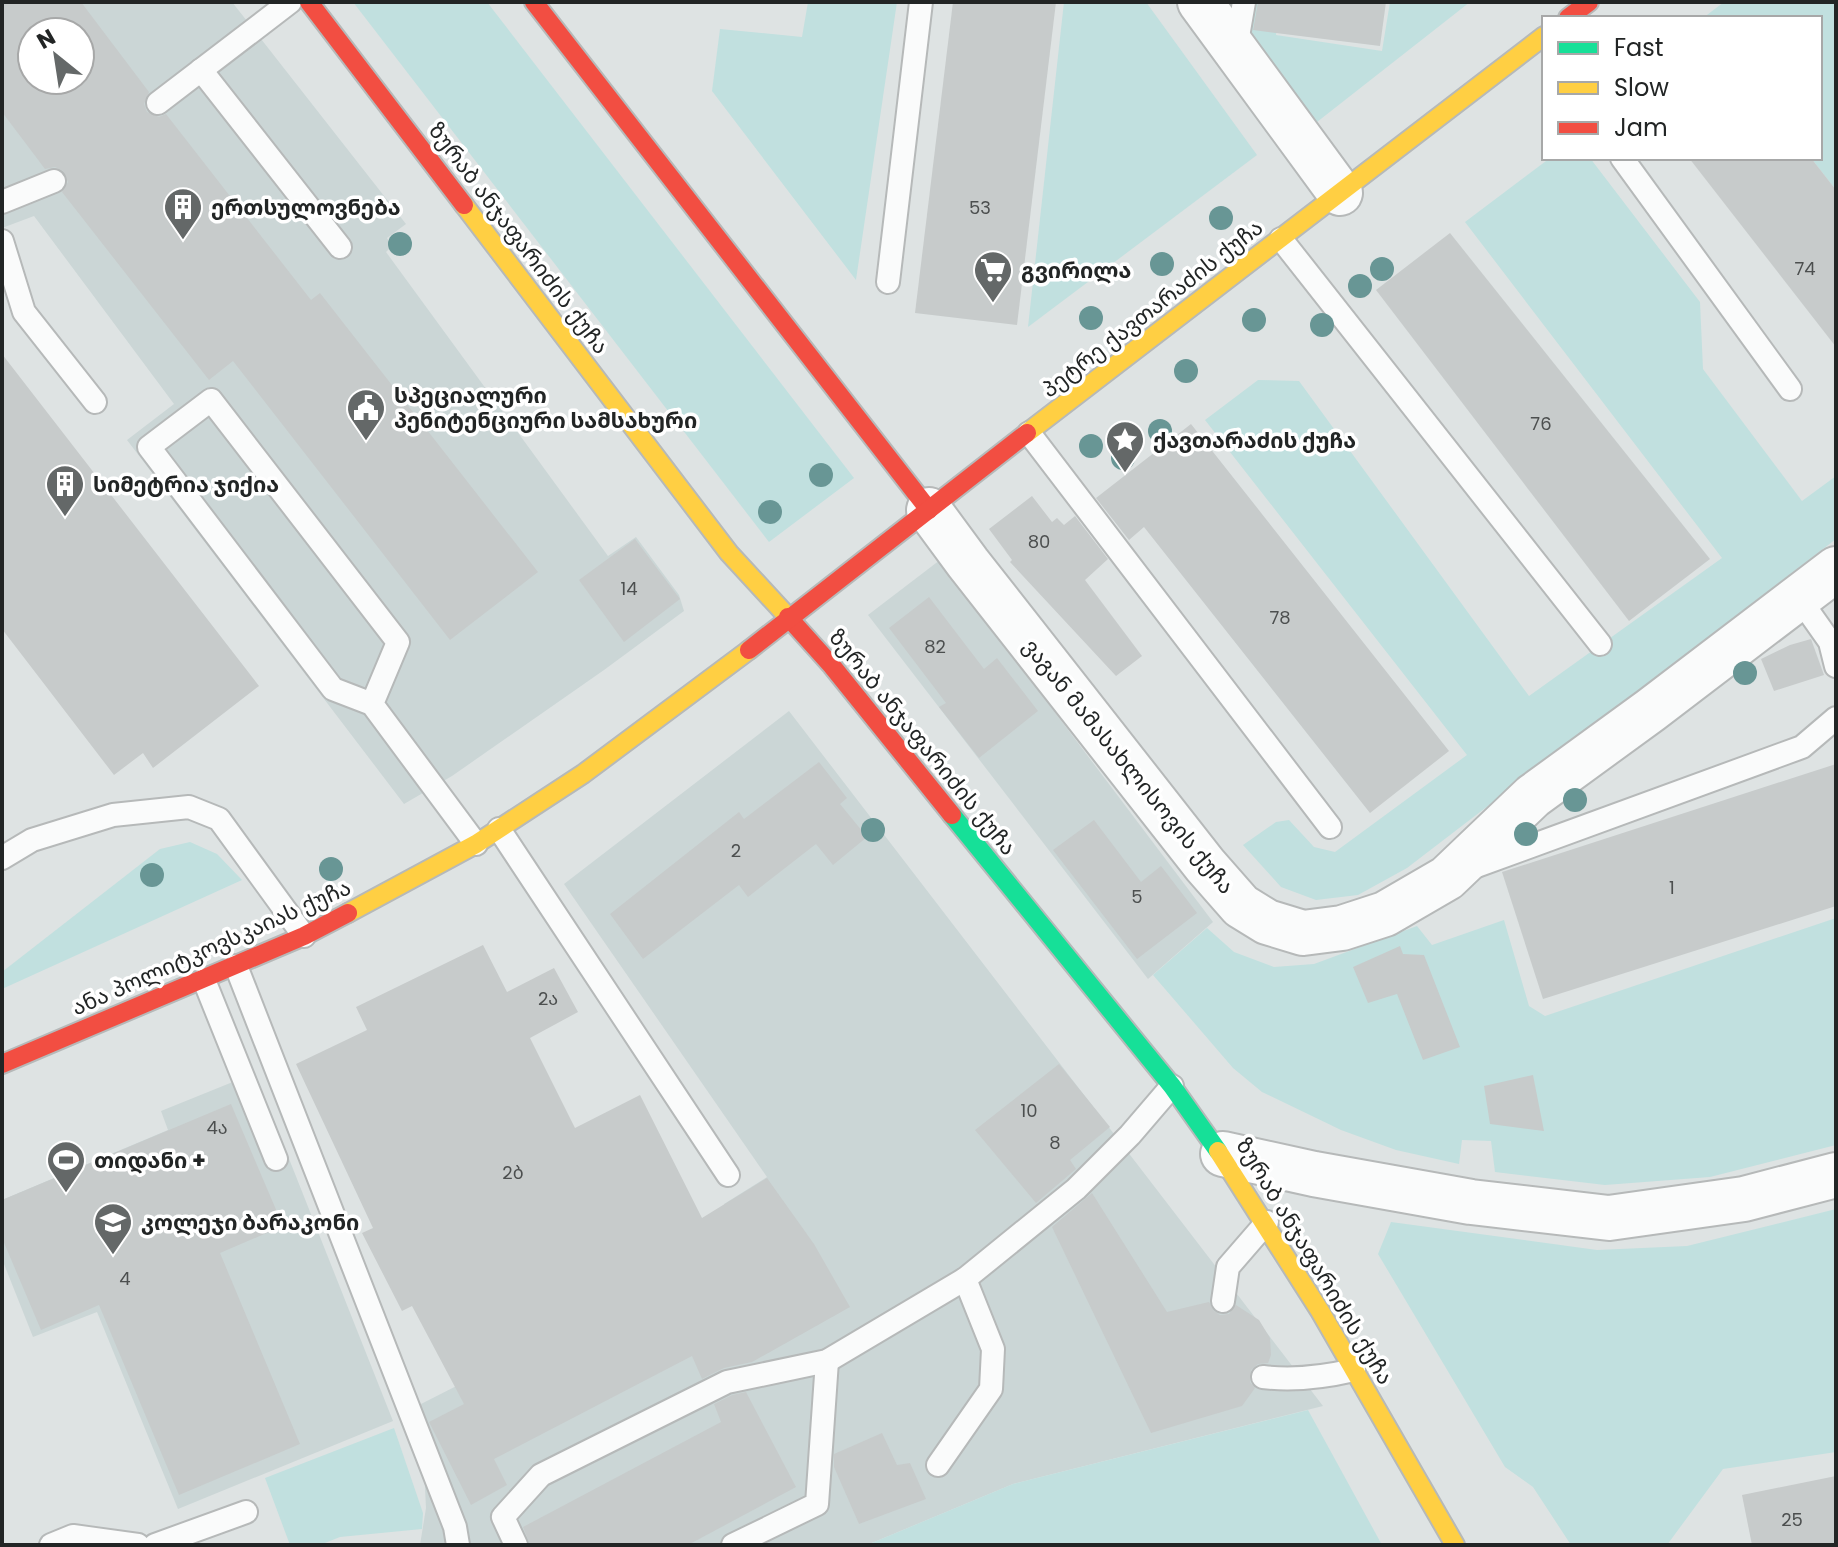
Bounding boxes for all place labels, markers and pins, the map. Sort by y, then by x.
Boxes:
building icon: ერთსულოვნება [162,186,204,241]
place label: ერთსულოვნება [211,192,401,223]
supermarket icon: გვირილა [972,249,1014,304]
place label: გვირილა [1021,255,1131,286]
place label: სპეციალური პენიტენციური სამსახური [394,380,697,436]
public building icon: სპეციალური პენიტენციური სამსახური [345,387,387,442]
place icon: ქავთარაძის ქუჩა [1104,419,1146,474]
place label: ქავთარაძის ქუჩა [1153,425,1356,456]
building icon: სიმეტრია ჯიქია [44,463,86,518]
place label: სიმეტრია ჯიქია [93,469,279,500]
sports icon: თიდანი + [45,1139,87,1194]
place label: თიდანი + [94,1145,206,1176]
school or university icon: კოლეჯი ბარაკონი [92,1201,134,1256]
place label: კოლეჯი ბარაკონი [141,1207,359,1238]

